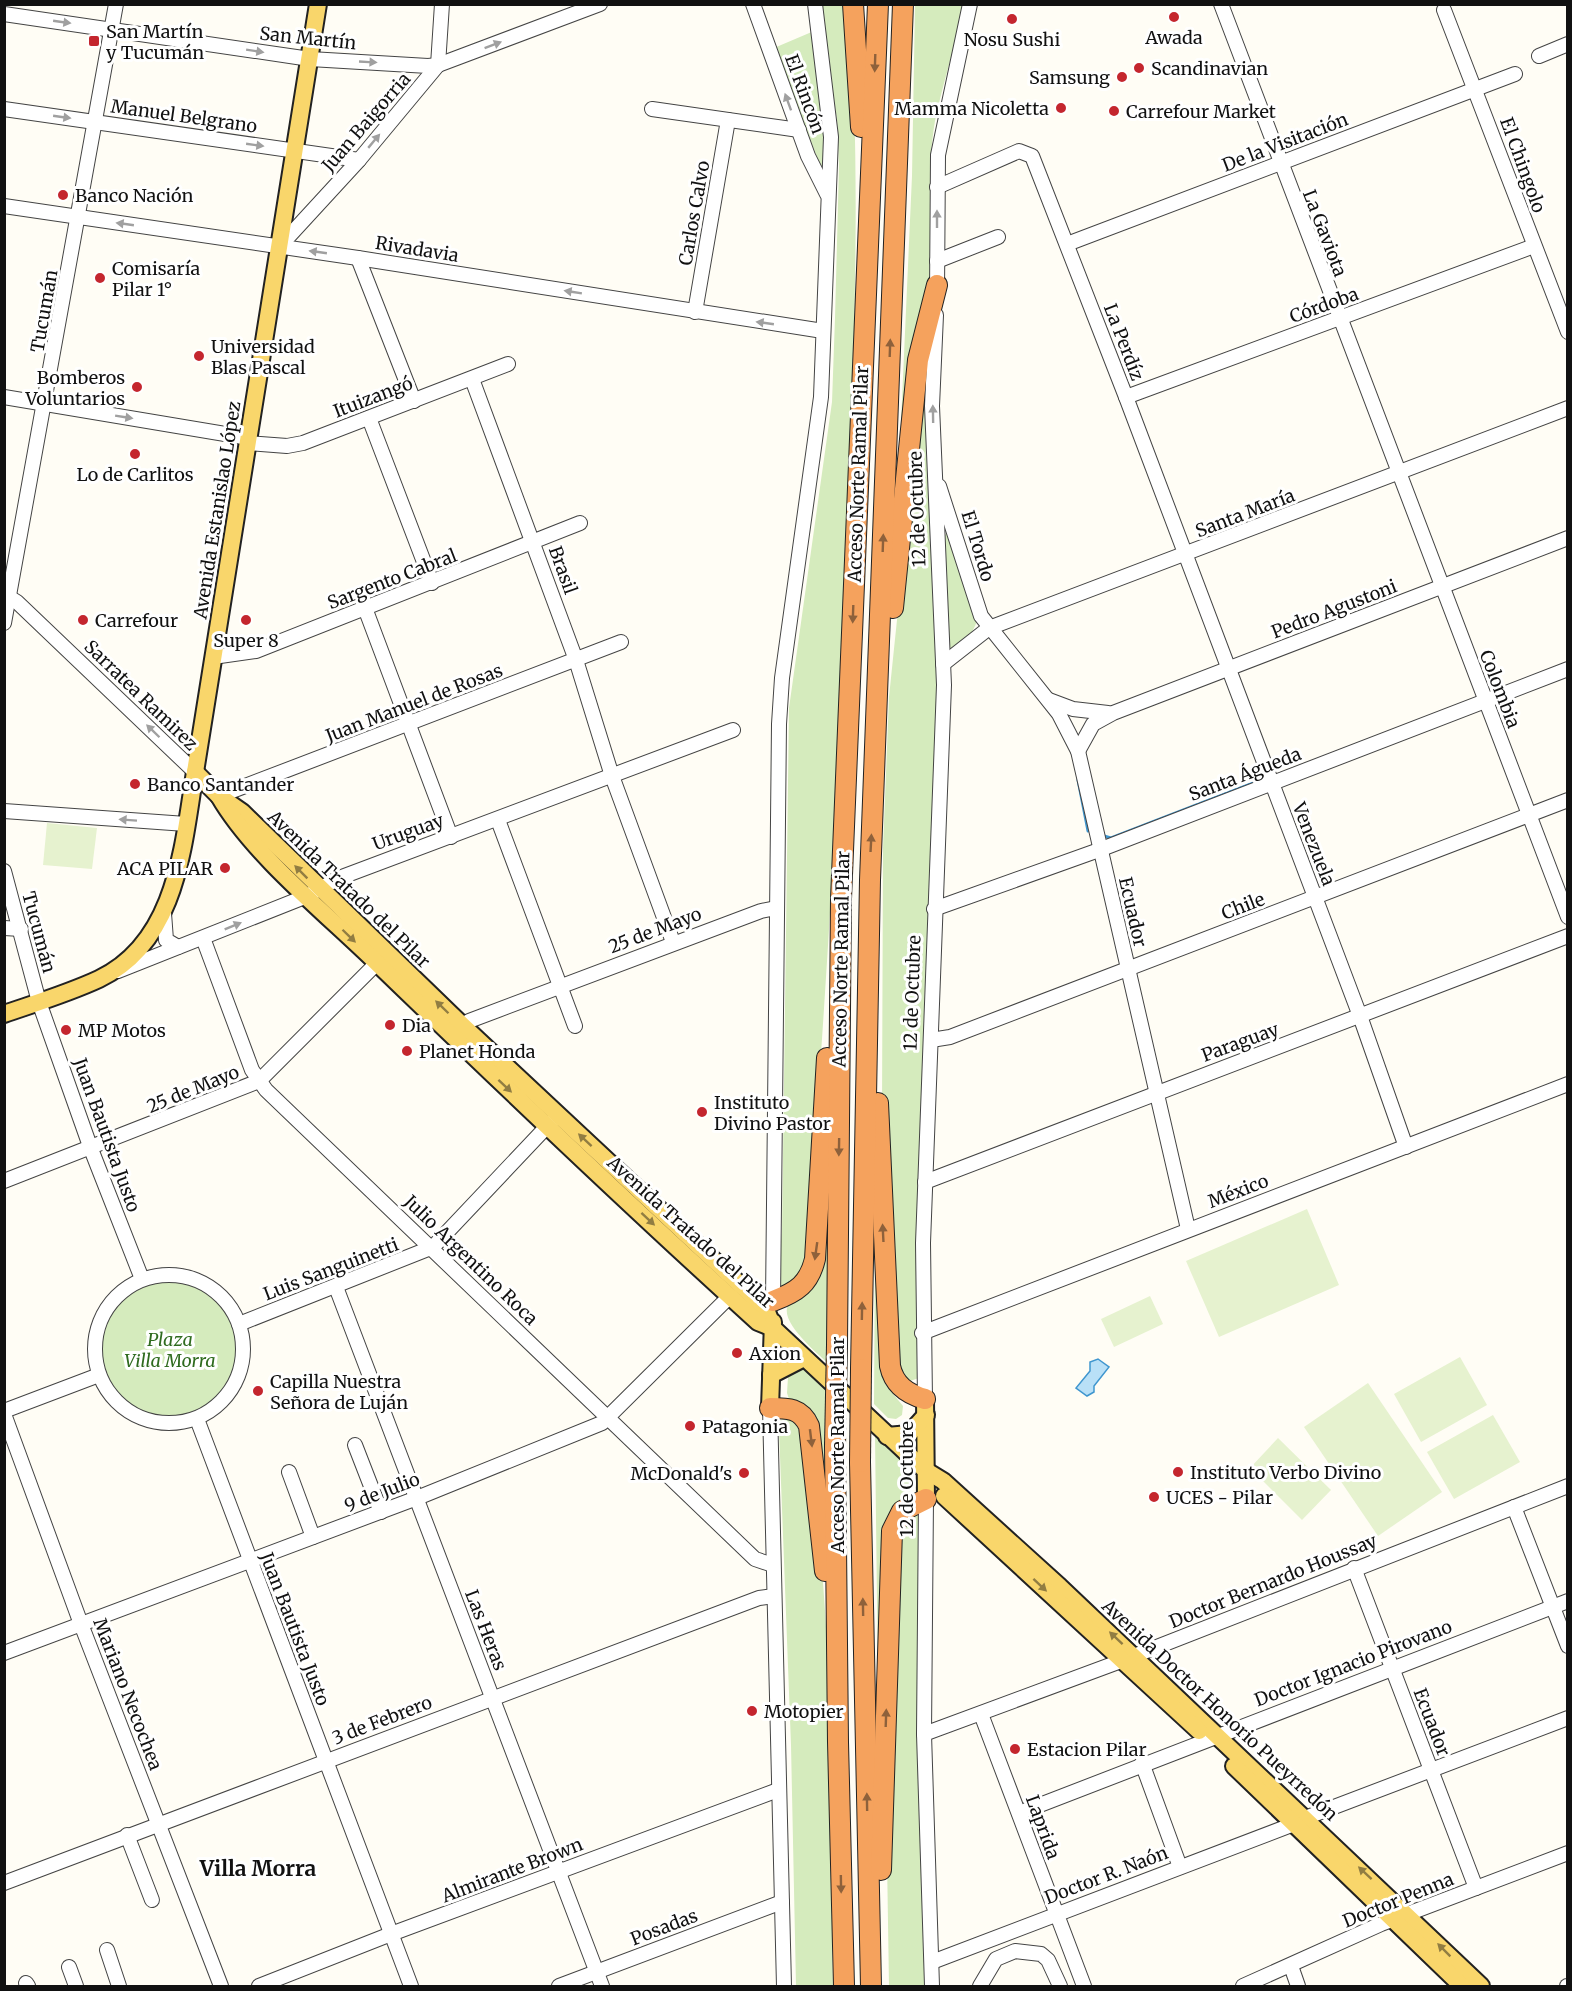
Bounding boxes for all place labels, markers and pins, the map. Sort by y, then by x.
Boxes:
marker: Awada [1167,10,1181,24]
marker: Nosu Sushi [1005,12,1019,26]
place label: San Martín y Tucumán [106,20,204,64]
place label: Awada [1144,26,1203,49]
place label: Nosu Sushi [964,28,1060,51]
marker: San Martín y Tucumán [87,34,101,48]
place label: Scandinavian [1151,57,1268,80]
marker: Scandinavian [1132,61,1146,75]
place label: Samsung [1029,66,1110,89]
marker: Samsung [1115,70,1129,84]
place label: Mamma Nicoletta [894,97,1049,120]
place label: Carrefour Market [1126,100,1276,123]
marker: Mamma Nicoletta [1054,101,1068,115]
marker: Carrefour Market [1107,104,1121,118]
place label: Banco Nación [75,184,193,207]
marker: Banco Nación [56,188,70,202]
place label: Comisaría Pilar 1° [112,257,200,301]
marker: Comisaría Pilar 1° [93,271,107,285]
place label: Universidad Blas Pascal [211,335,315,379]
marker: Universidad Blas Pascal [192,349,206,363]
place label: Bomberos Voluntarios [24,366,125,410]
marker: Bomberos Voluntarios [130,380,144,394]
marker: Lo de Carlitos [128,447,142,461]
place label: Lo de Carlitos [76,463,194,486]
place label: Carrefour [95,609,178,632]
marker: Carrefour [76,613,90,627]
marker: Super 8 [239,613,253,627]
place label: Super 8 [213,629,279,652]
place label: Banco Santander [147,773,294,796]
marker: Banco Santander [128,777,142,791]
place label: ACA PILAR [116,857,213,880]
marker: ACA PILAR [218,861,232,875]
place label: Dia [402,1014,431,1037]
marker: Dia [383,1018,397,1032]
place label: MP Motos [78,1019,166,1042]
marker: MP Motos [59,1023,73,1037]
place label: Planet Honda [419,1040,536,1063]
marker: Planet Honda [400,1044,414,1058]
place label: Instituto Divino Pastor [714,1091,831,1135]
marker: Instituto Divino Pastor [695,1105,709,1119]
place label: Axion [748,1342,801,1365]
marker: Axion [730,1346,744,1360]
place label: Capilla Nuestra Señora de Luján [270,1370,408,1414]
marker: Capilla Nuestra Señora de Luján [251,1384,265,1398]
place label: Patagonia [702,1415,789,1438]
marker: Patagonia [683,1419,697,1433]
place label: Instituto Verbo Divino [1190,1461,1381,1484]
place label: McDonald's [630,1462,732,1485]
marker: Instituto Verbo Divino [1171,1465,1185,1479]
marker: McDonald's [737,1466,751,1480]
place label: UCES - Pilar [1166,1486,1273,1509]
marker: UCES - Pilar [1147,1490,1161,1504]
place label: Motopier [764,1700,844,1723]
marker: Motopier [745,1704,759,1718]
place label: Estacion Pilar [1027,1738,1146,1761]
marker: Estacion Pilar [1008,1742,1022,1756]

